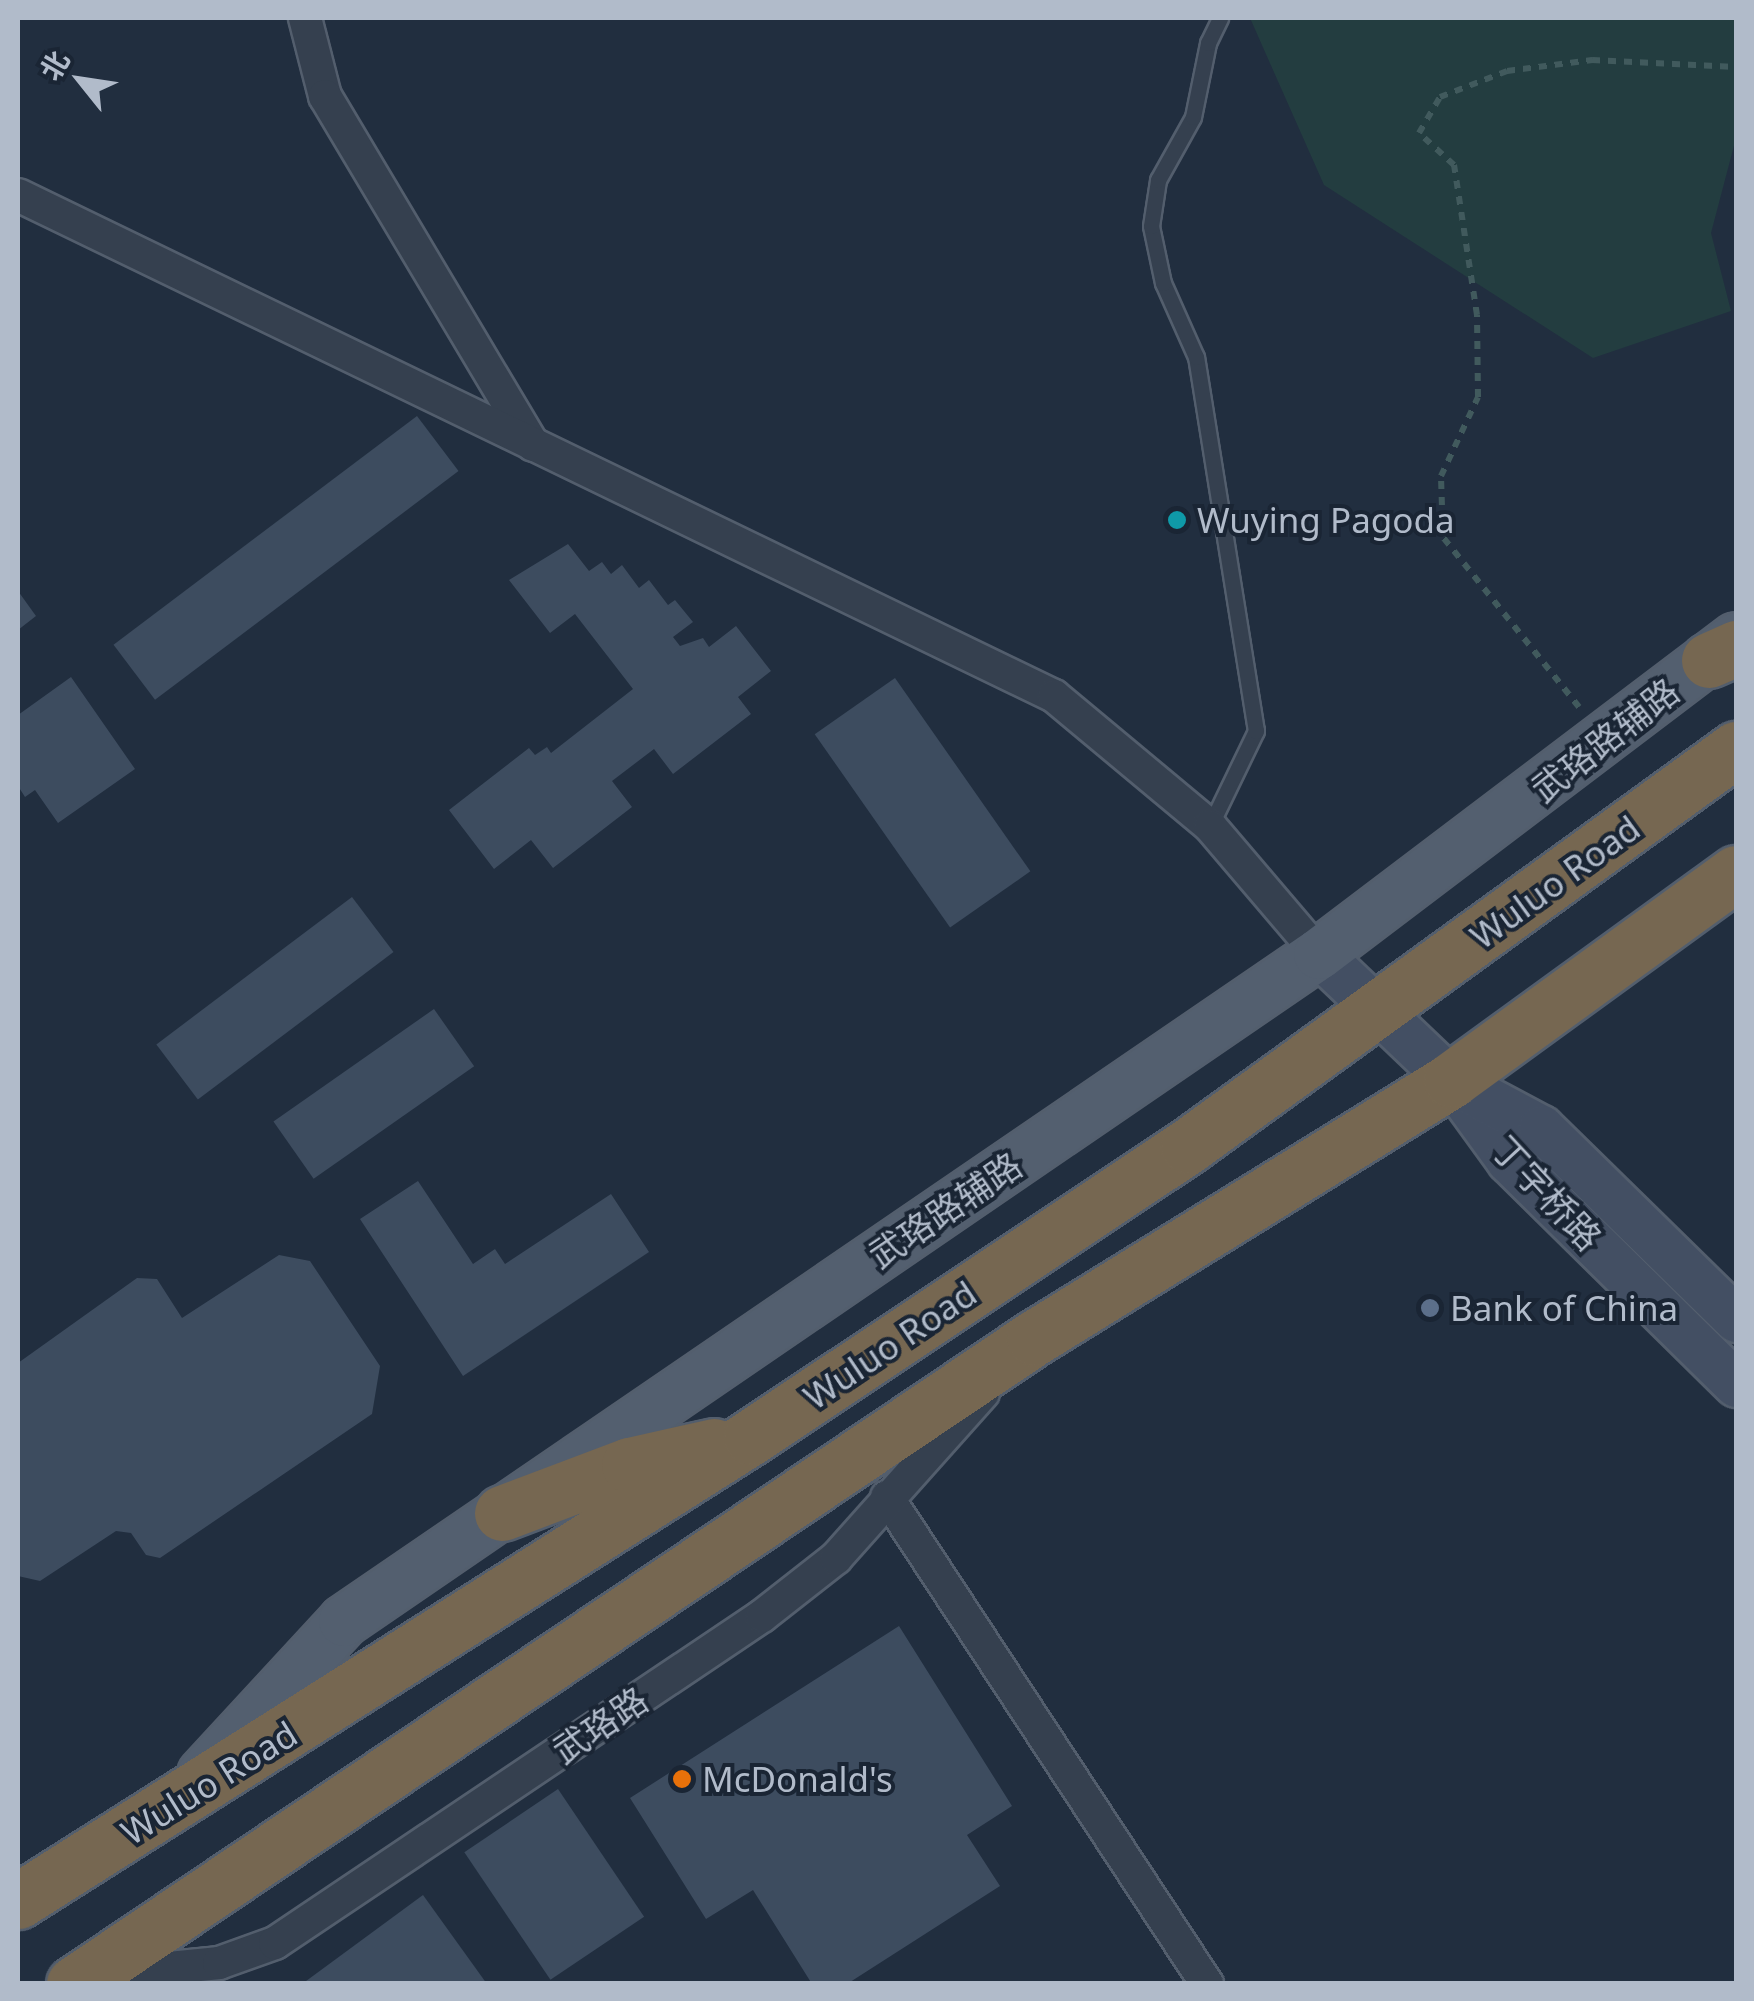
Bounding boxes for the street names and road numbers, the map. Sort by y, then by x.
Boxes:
street label: 武珞路辅路 [1523,670,1687,810]
street label: Wuluo Road [1462,807,1648,957]
street label: 丁字桥路 [1484,1127,1610,1259]
street label: 武珞路辅路 [861,1144,1029,1276]
street label: Wuluo Road [796,1272,984,1418]
street label: 武珞路 [545,1678,655,1772]
street label: Wuluo Road [114,1712,304,1854]

